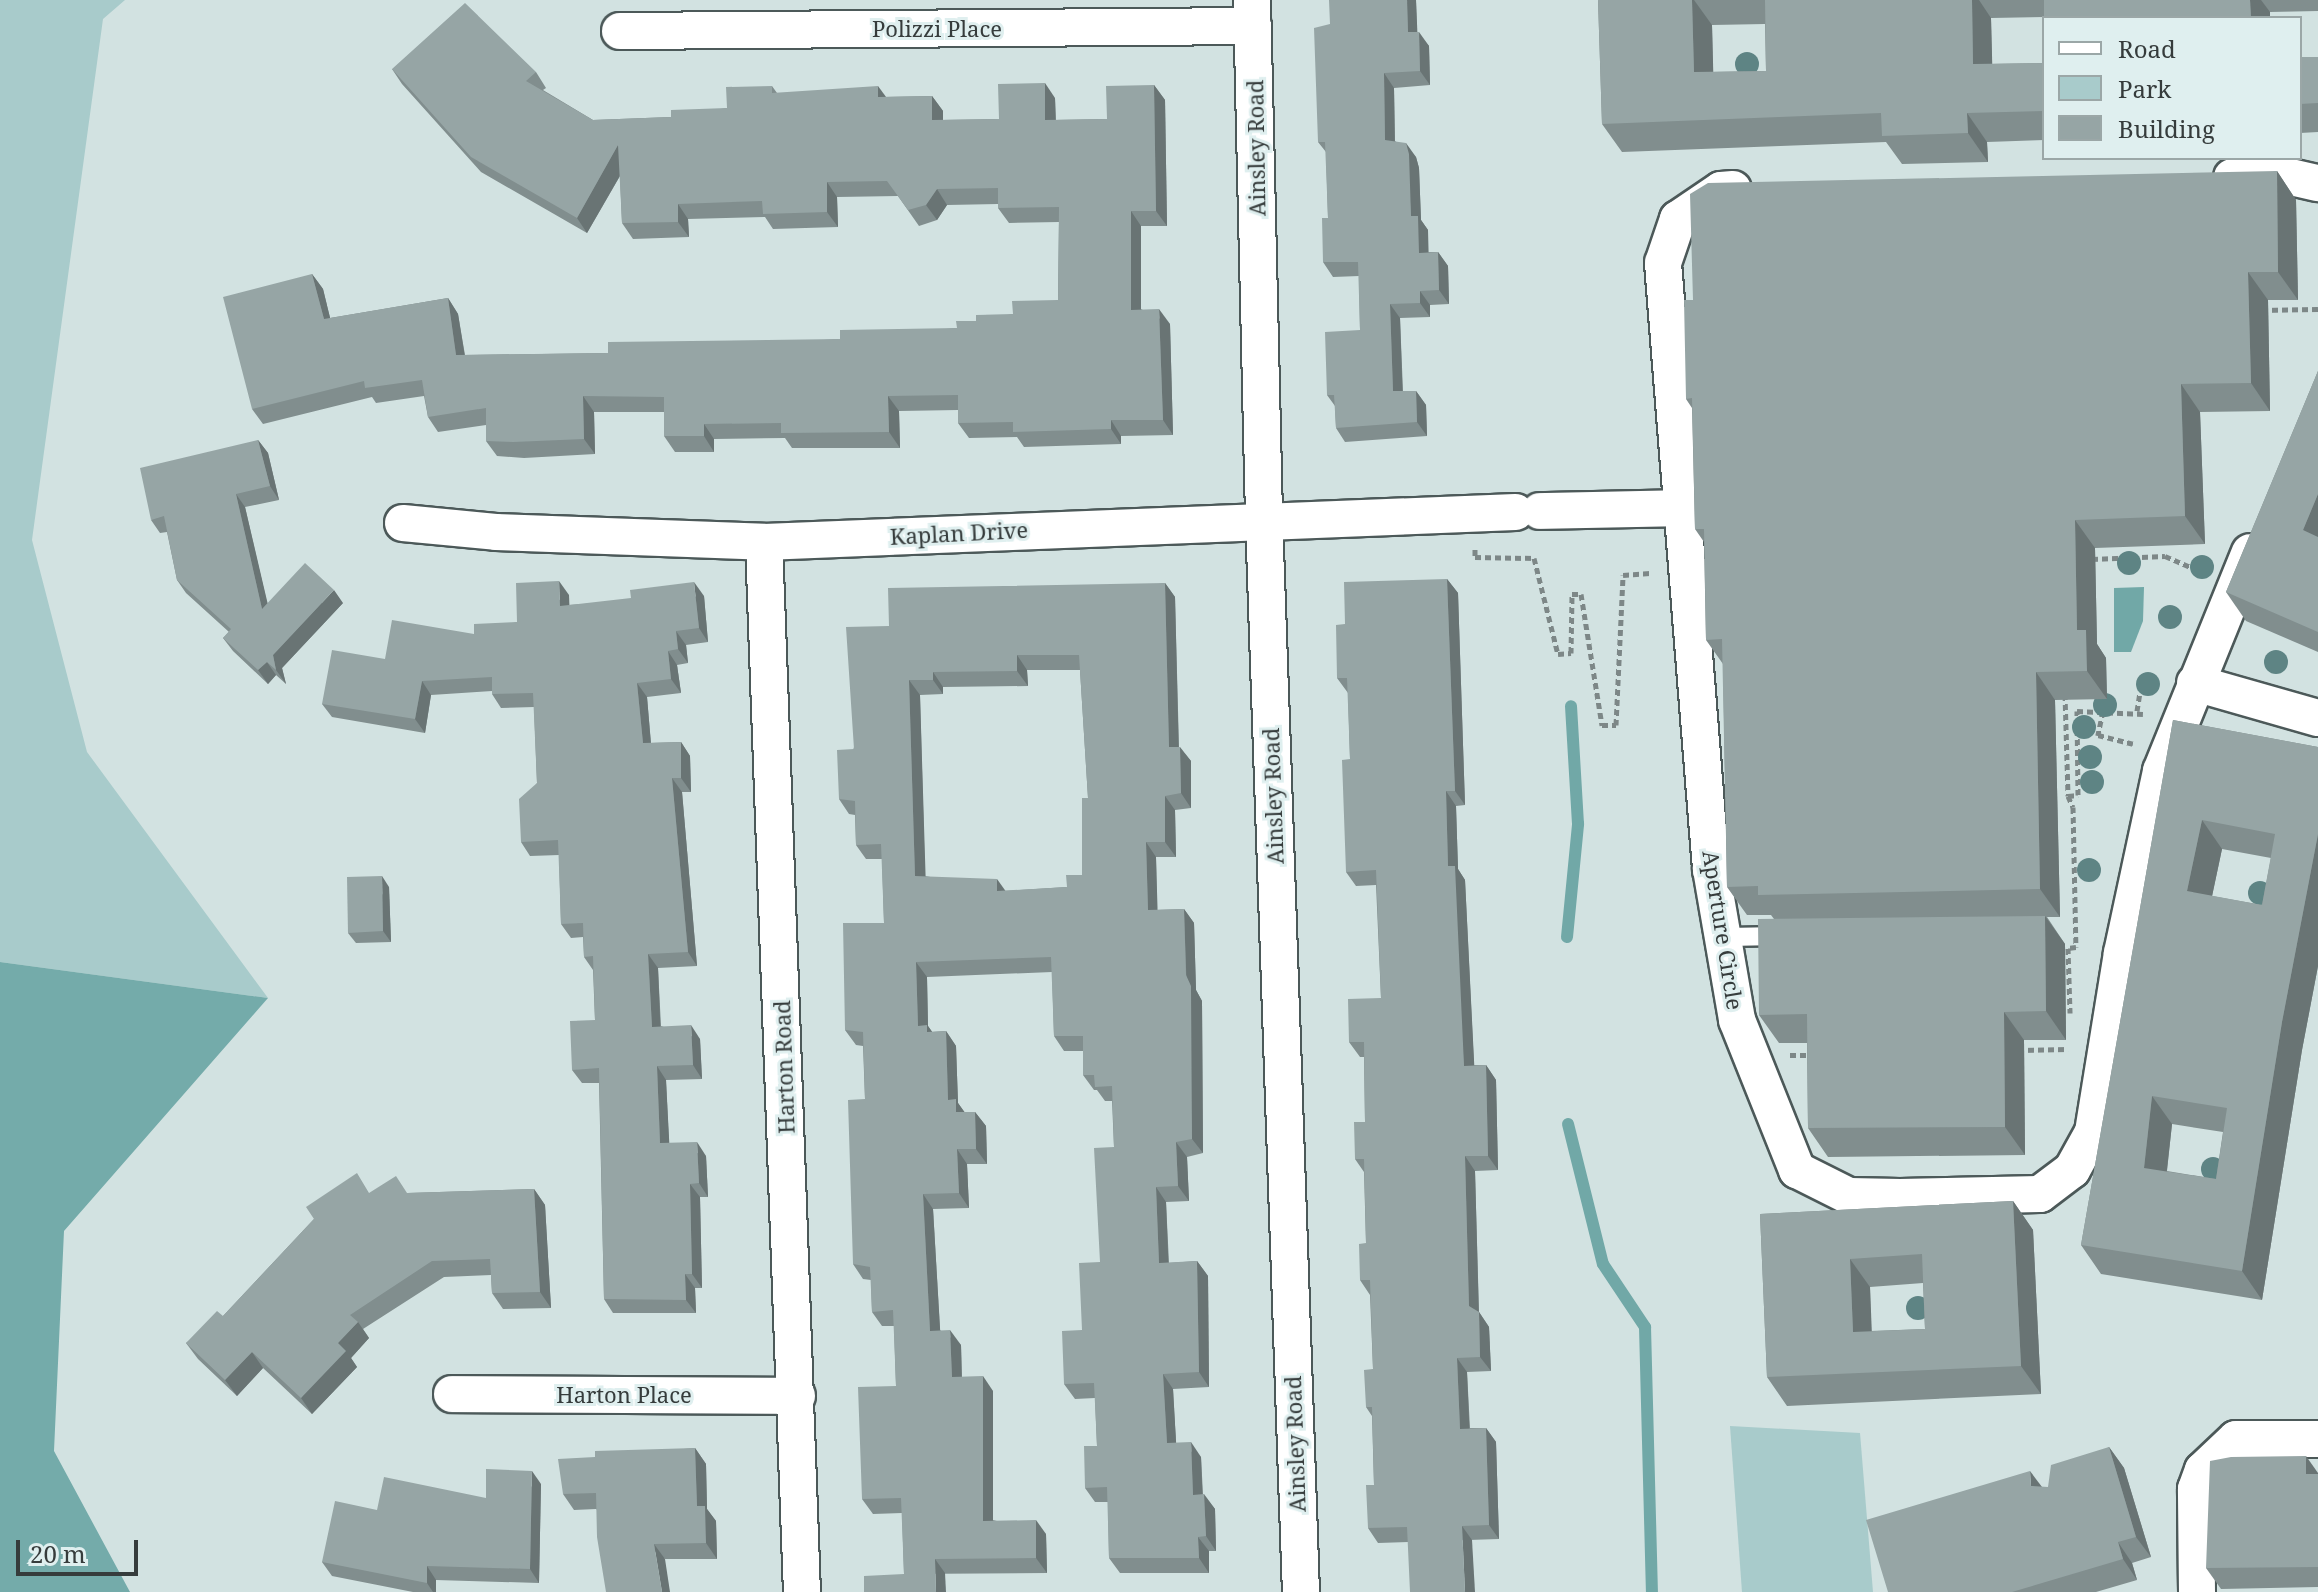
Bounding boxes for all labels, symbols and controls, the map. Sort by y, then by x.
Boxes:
street label: Polizzi Place [872,16,1002,42]
legend [2042,16,2302,160]
text: Road [2118,32,2176,65]
text: Park [2118,72,2171,105]
street label: Ainsley Road [1242,80,1270,216]
text: Building [2118,112,2215,145]
street label: Kaplan Drive [889,516,1029,550]
street label: Ainsley Road [1257,727,1289,865]
street label: Aperture Circle [1697,848,1749,1012]
street label: Harton Road [768,1000,800,1134]
street label: Ainsley Road [1279,1375,1311,1513]
street label: Harton Place [556,1382,692,1408]
scale bar [20,1524,142,1574]
text: 20 m [30,1537,86,1570]

